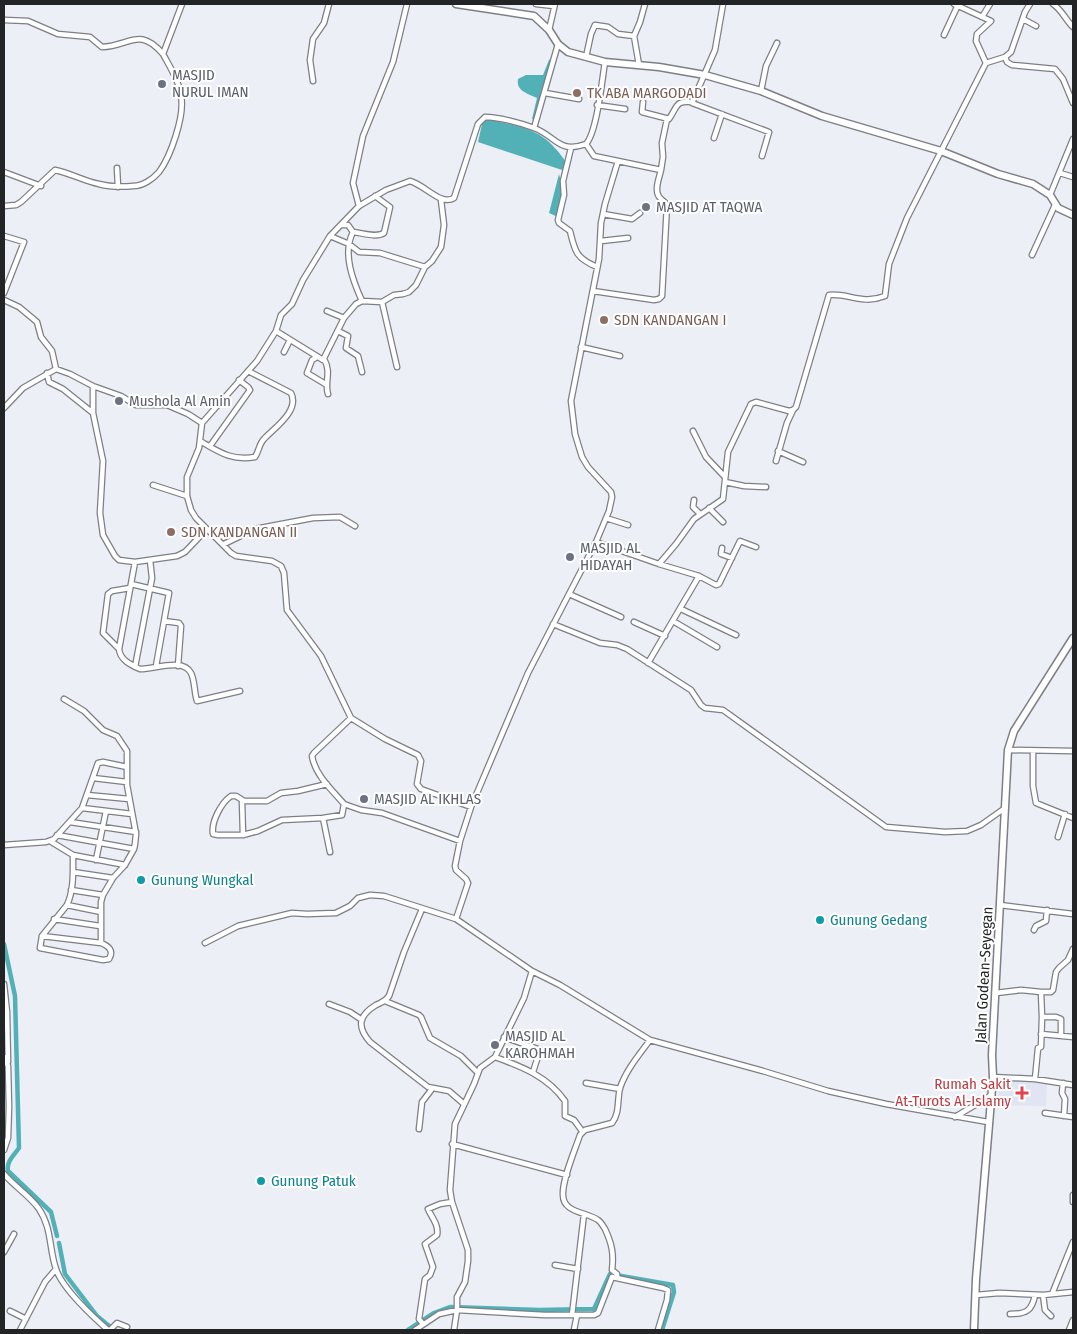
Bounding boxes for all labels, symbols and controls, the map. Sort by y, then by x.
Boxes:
place label: MASJID NURUL IMAN [172,66,249,101]
marker: MASJID NURUL IMAN [156,78,168,90]
place label: TK ABA MARGODADI [587,84,707,102]
marker: TK ABA MARGODADI [571,87,583,99]
place label: MASJID AT TAQWA [656,198,762,216]
marker: MASJID AT TAQWA [640,201,652,213]
place label: SDN KANDANGAN I [614,311,726,329]
marker: SDN KANDANGAN I [598,314,610,326]
place label: Mushola Al Amin [129,392,231,410]
marker: Mushola Al Amin [113,395,125,407]
place label: SDN KANDANGAN II [181,523,297,541]
marker: SDN KANDANGAN II [165,526,177,538]
place label: MASJID AL HIDAYAH [580,539,641,574]
marker: MASJID AL HIDAYAH [564,551,576,563]
place label: MASJID AL IKHLAS [374,790,481,808]
marker: MASJID AL IKHLAS [358,793,370,805]
place label: Gunung Wungkal [151,871,254,889]
marker: Gunung Wungkal [135,874,147,886]
street label: Jalan Godean-Seyegan [971,906,997,1044]
place label: Gunung Gedang [830,911,927,929]
marker: Gunung Gedang [814,914,826,926]
place label: MASJID AL KAROHMAH [505,1027,575,1062]
marker: MASJID AL KAROHMAH [489,1039,501,1051]
place label: Rumah Sakit At-Turots Al-Islamy [895,1075,1011,1110]
marker: Rumah Sakit At-Turots Al-Islamy [1015,1086,1029,1100]
place label: Gunung Patuk [271,1172,356,1190]
marker: Gunung Patuk [255,1175,267,1187]

